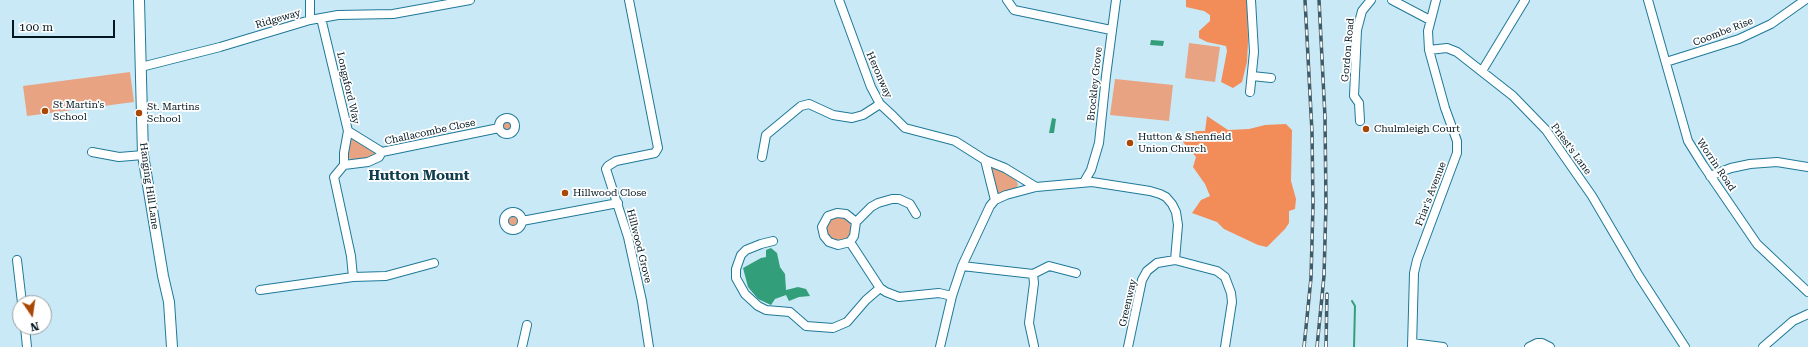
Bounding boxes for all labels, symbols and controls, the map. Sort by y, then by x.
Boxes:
street label: Ridgeway [254,7,302,31]
scale bar [14,12,117,38]
street label: Coombe Rise [1691,15,1755,49]
street label: Gordon Road [1339,17,1357,83]
text: 100 m [19,20,53,34]
street label: Brockley Grove [1085,46,1105,122]
street label: Heronway [863,50,895,100]
street label: Longaford Way [334,51,362,125]
place label: St Martin's School [53,99,104,122]
place label: St. Martins School [147,101,199,124]
marker: St Martin's School [40,106,50,116]
marker: St. Martins School [134,108,144,118]
street label: Challacombe Close [384,117,476,147]
street label: Priest's Lane [1548,121,1594,177]
place label: Chulmleigh Court [1374,123,1460,135]
marker: Chulmleigh Court [1361,124,1371,134]
place label: Hutton & Shenfield Union Church [1138,131,1231,154]
street label: Worrin Road [1694,136,1738,194]
marker: Hutton & Shenfield Union Church [1125,138,1135,148]
street label: Hanging Hill Lane [137,142,161,230]
street label: Friar's Avenue [1413,160,1449,228]
district label: Hutton Mount [369,168,469,184]
place label: Hillwood Close [573,187,647,199]
marker: Hillwood Close [560,188,570,198]
street label: Hillwood Grove [624,208,654,284]
street label: Greenway [1117,278,1139,328]
north arrow [12,295,52,335]
text: N [29,319,40,333]

